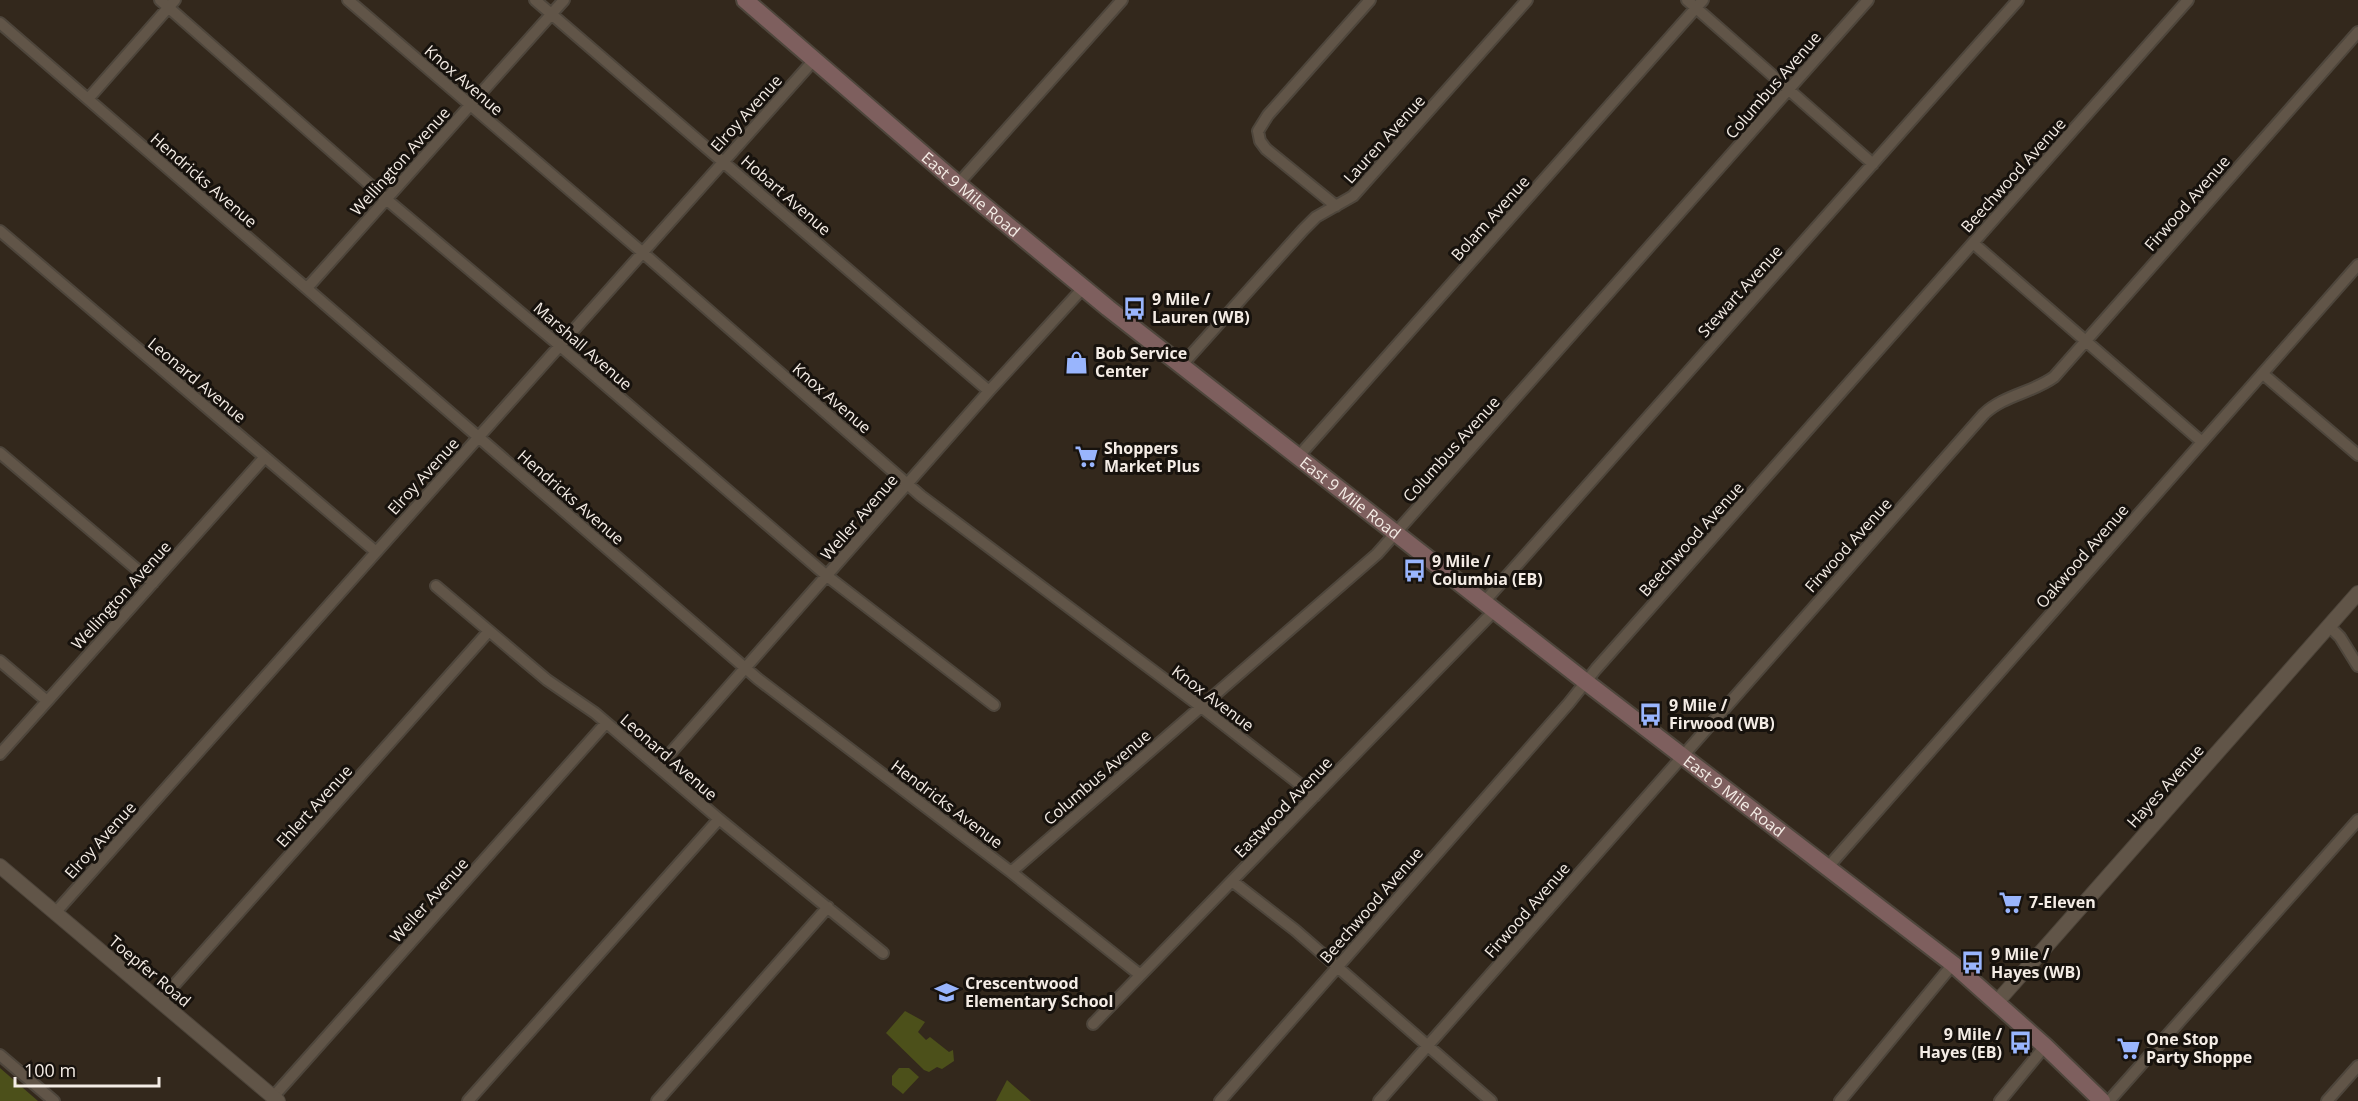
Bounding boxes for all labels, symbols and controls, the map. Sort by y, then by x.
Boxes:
street label: Columbus Avenue [1720,27,1826,143]
street label: Knox Avenue [420,40,508,120]
street label: Elroy Avenue [705,70,787,156]
street label: Lauren Avenue [1338,90,1430,188]
street label: Wellington Avenue [345,102,455,220]
street label: Beechwood Avenue [1956,113,2070,237]
street label: Hendricks Avenue [146,128,262,232]
street label: East 9 Mile Road [917,146,1025,242]
street label: Hobart Avenue [736,150,836,240]
street label: Firwood Avenue [2139,150,2235,256]
street label: Bolam Avenue [1446,171,1534,265]
street label: Stewart Avenue [1693,240,1787,342]
place label: 9 Mile / Lauren (WB) [1152,288,1250,328]
bus stop icon: 9 Mile / Lauren (WB) [1121,295,1147,321]
street label: Marshall Avenue [529,297,637,395]
street label: Leonard Avenue [143,332,251,428]
place label: Bob Service Center [1095,342,1187,382]
shop icon: Bob Service Center [1064,349,1090,375]
street label: Knox Avenue [788,358,876,438]
street label: Columbus Avenue [1398,391,1505,507]
street label: Elroy Avenue [382,433,464,519]
place label: Shoppers Market Plus [1104,437,1200,477]
supermarket icon: Shoppers Market Plus [1073,444,1099,470]
street label: Hendricks Avenue [513,445,629,549]
street label: East 9 Mile Road [1296,451,1405,544]
street label: Weller Avenue [816,469,902,565]
street label: Beechwood Avenue [1634,477,1748,601]
street label: Firwood Avenue [1800,493,1896,597]
street label: Oakwood Avenue [2031,499,2133,613]
street label: Wellington Avenue [66,536,176,654]
place label: 9 Mile / Columbia (EB) [1432,550,1543,590]
bus stop icon: 9 Mile / Columbia (EB) [1401,557,1427,583]
street label: Knox Avenue [1167,660,1259,736]
place label: 9 Mile / Firwood (WB) [1669,694,1775,734]
bus stop icon: 9 Mile / Firwood (WB) [1638,701,1664,727]
street label: Leonard Avenue [616,709,722,805]
street label: Columbus Avenue [1039,724,1155,830]
street label: Hayes Avenue [2122,740,2208,832]
street label: East 9 Mile Road [1679,750,1789,842]
street label: Eastwood Avenue [1229,752,1337,862]
street label: Hendricks Avenue [887,755,1007,853]
street label: Ehlert Avenue [271,760,357,852]
street label: Elroy Avenue [59,797,141,883]
street label: Beechwood Avenue [1314,842,1428,968]
street label: Weller Avenue [385,853,473,947]
street label: Firwood Avenue [1479,857,1575,963]
supermarket icon: 7-Eleven [1998,889,2024,915]
place label: 7-Eleven [2029,891,2096,913]
street label: Toepfer Road [104,930,196,1012]
place label: 9 Mile / Hayes (WB) [1991,943,2081,983]
bus stop icon: 9 Mile / Hayes (WB) [1960,950,1986,976]
place label: Crescentwood Elementary School [965,972,1113,1012]
school or university icon: Crescentwood Elementary School [934,979,960,1005]
place label: 9 Mile / Hayes (EB) [1919,1023,2002,1063]
place label: One Stop Party Shoppe [2146,1028,2252,1068]
bus stop icon: 9 Mile / Hayes (EB) [2007,1030,2033,1056]
supermarket icon: One Stop Party Shoppe [2115,1035,2141,1061]
scale bar [15,1050,159,1088]
text: 100 m [24,1058,76,1082]

